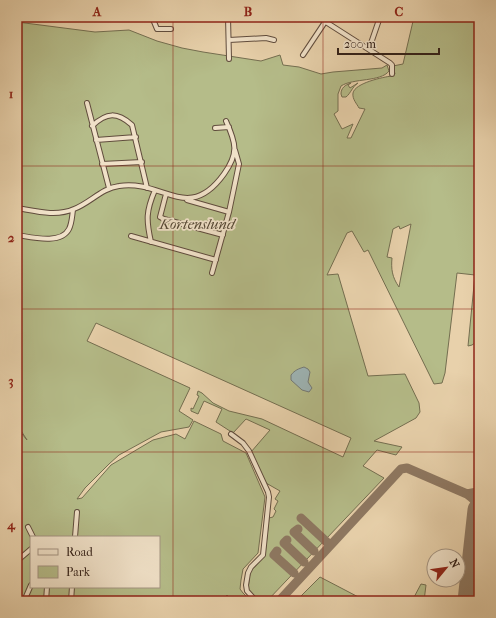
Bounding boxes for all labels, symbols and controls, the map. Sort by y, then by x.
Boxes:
text: A [92,4,102,19]
text: B [244,4,253,19]
text: C [395,4,404,19]
scale bar [338,30,439,56]
text: 200 m [344,37,376,51]
text: 1 [9,86,14,101]
park label: Kortenslund [158,215,237,233]
text: 2 [8,230,15,245]
text: 3 [8,373,14,389]
text: 4 [6,517,16,533]
legend [30,536,160,588]
text: Road [66,545,93,559]
north arrow [426,548,466,588]
text: N [447,557,462,571]
text: Park [66,565,91,579]

